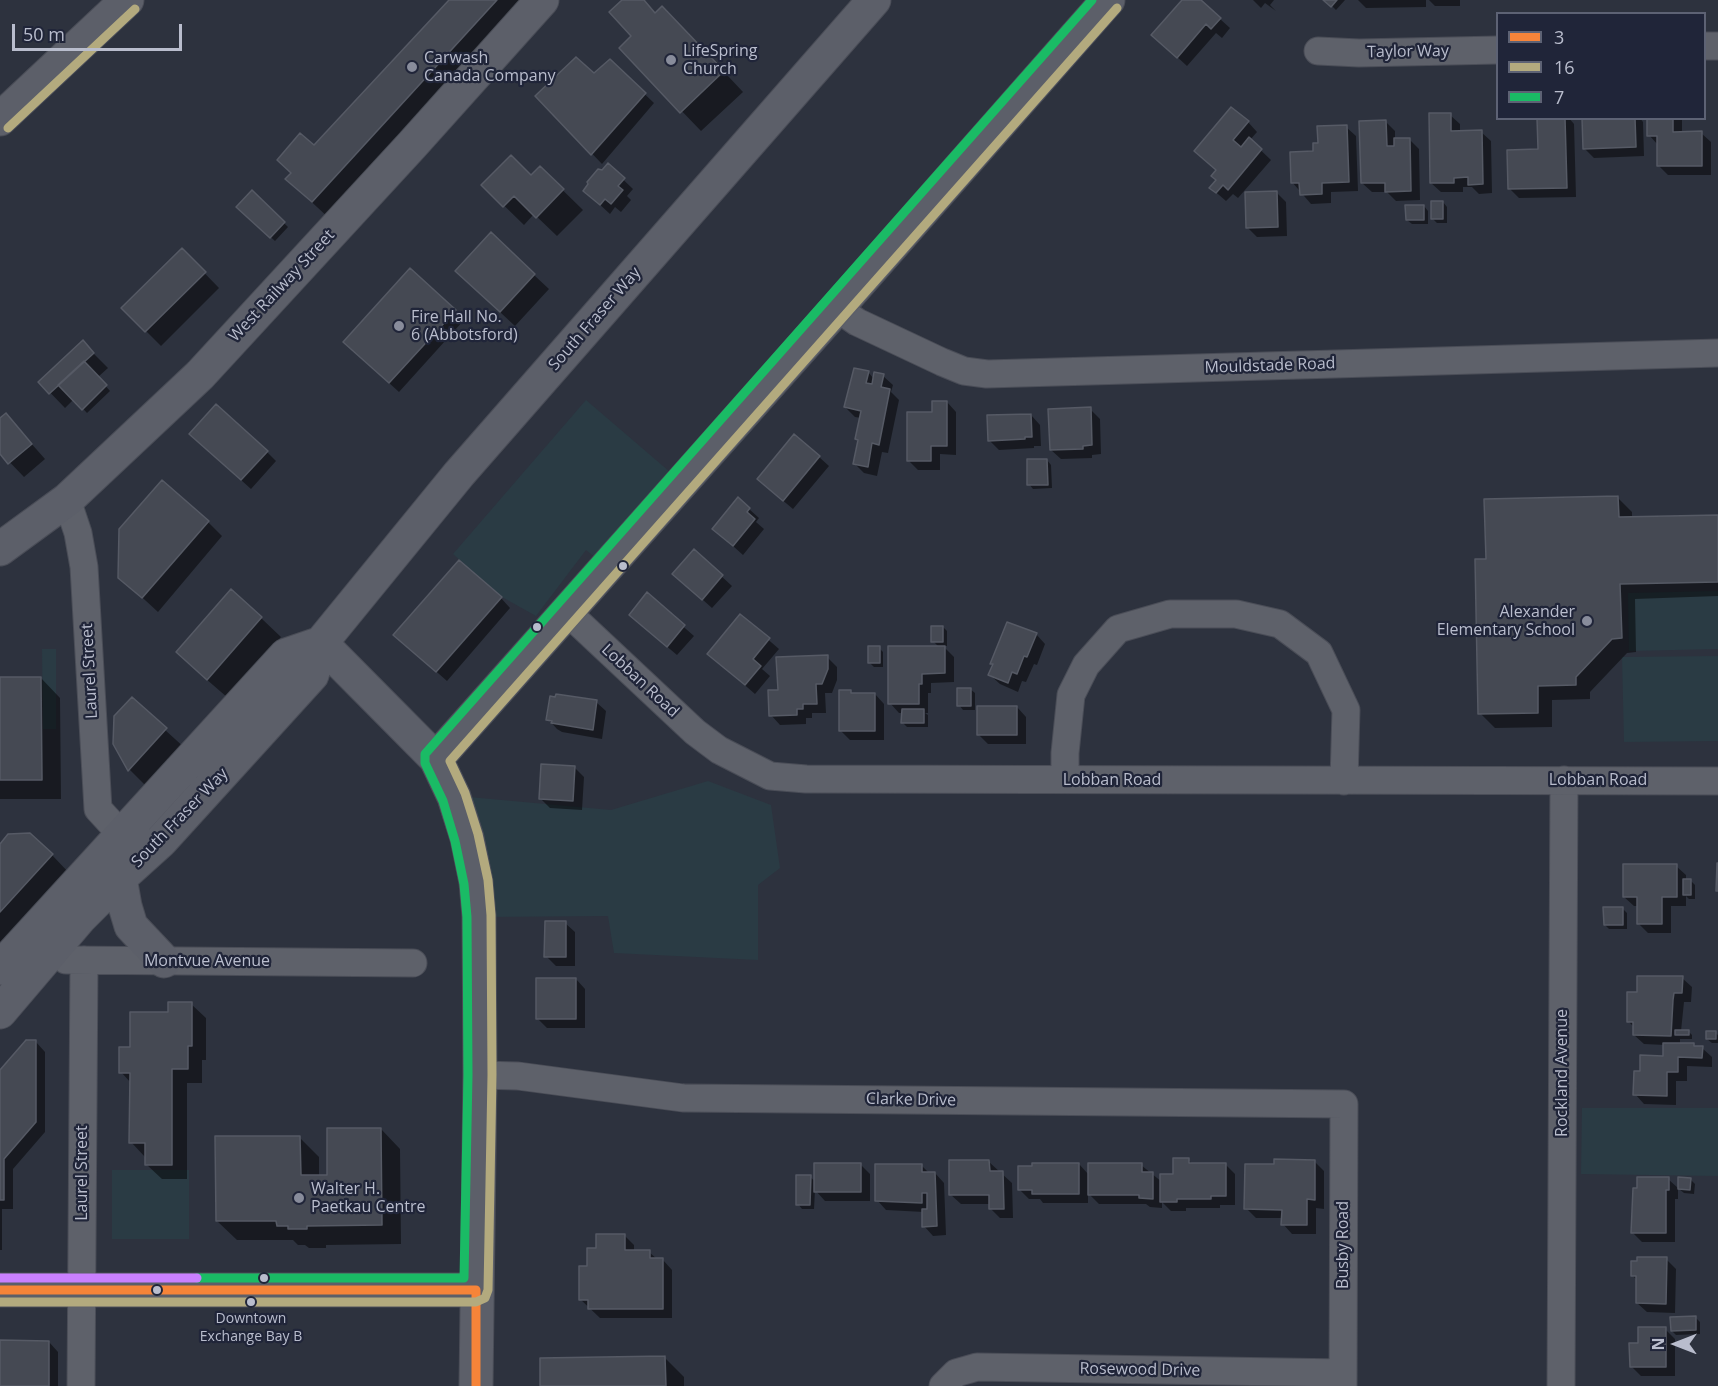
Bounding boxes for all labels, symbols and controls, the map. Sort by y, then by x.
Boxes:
scale bar [15,12,184,50]
legend [1496,12,1706,120]
text: 50 m [23,22,65,46]
text: 3 [1554,25,1564,49]
place label: LifeSpring Church [683,41,757,79]
street label: Taylor Way [1367,42,1449,62]
place label: Carwash Canada Company [424,48,556,86]
marker: LifeSpring Church [664,53,678,67]
text: 16 [1554,55,1575,79]
marker: Carwash Canada Company [405,60,419,74]
text: 7 [1554,85,1564,109]
street label: West Railway Street [225,226,339,346]
street label: South Fraser Way [545,263,645,375]
place label: Fire Hall No. 6 (Abbotsford) [411,307,518,345]
marker: Fire Hall No. 6 (Abbotsford) [392,319,406,333]
street label: Mouldstade Road [1204,354,1336,378]
unlabelled marker [617,560,629,572]
place label: Alexander Elementary School [1437,602,1575,640]
marker: Alexander Elementary School [1580,614,1594,628]
unlabelled marker [531,621,543,633]
street label: Laurel Street [78,623,102,719]
street label: Lobban Road [597,640,683,722]
street label: South Fraser Way [128,764,232,872]
street label: Lobban Road [1063,770,1161,790]
street label: Lobban Road [1549,770,1647,790]
street label: Montvue Avenue [144,951,270,971]
street label: Rockland Avenue [1552,1009,1572,1137]
street label: Clarke Drive [866,1090,956,1110]
street label: Laurel Street [72,1125,92,1221]
place label: Walter H. Paetkau Centre [311,1179,426,1217]
marker: Walter H. Paetkau Centre [292,1191,306,1205]
street label: Busby Road [1333,1201,1353,1289]
unlabelled marker [258,1272,270,1284]
unlabelled marker [151,1284,163,1296]
marker: Downtown Exchange Bay B [245,1296,257,1308]
place label: Downtown Exchange Bay B [200,1311,302,1344]
north arrow [1646,1314,1706,1374]
text: N [1647,1338,1669,1351]
street label: Rosewood Drive [1079,1359,1201,1381]

